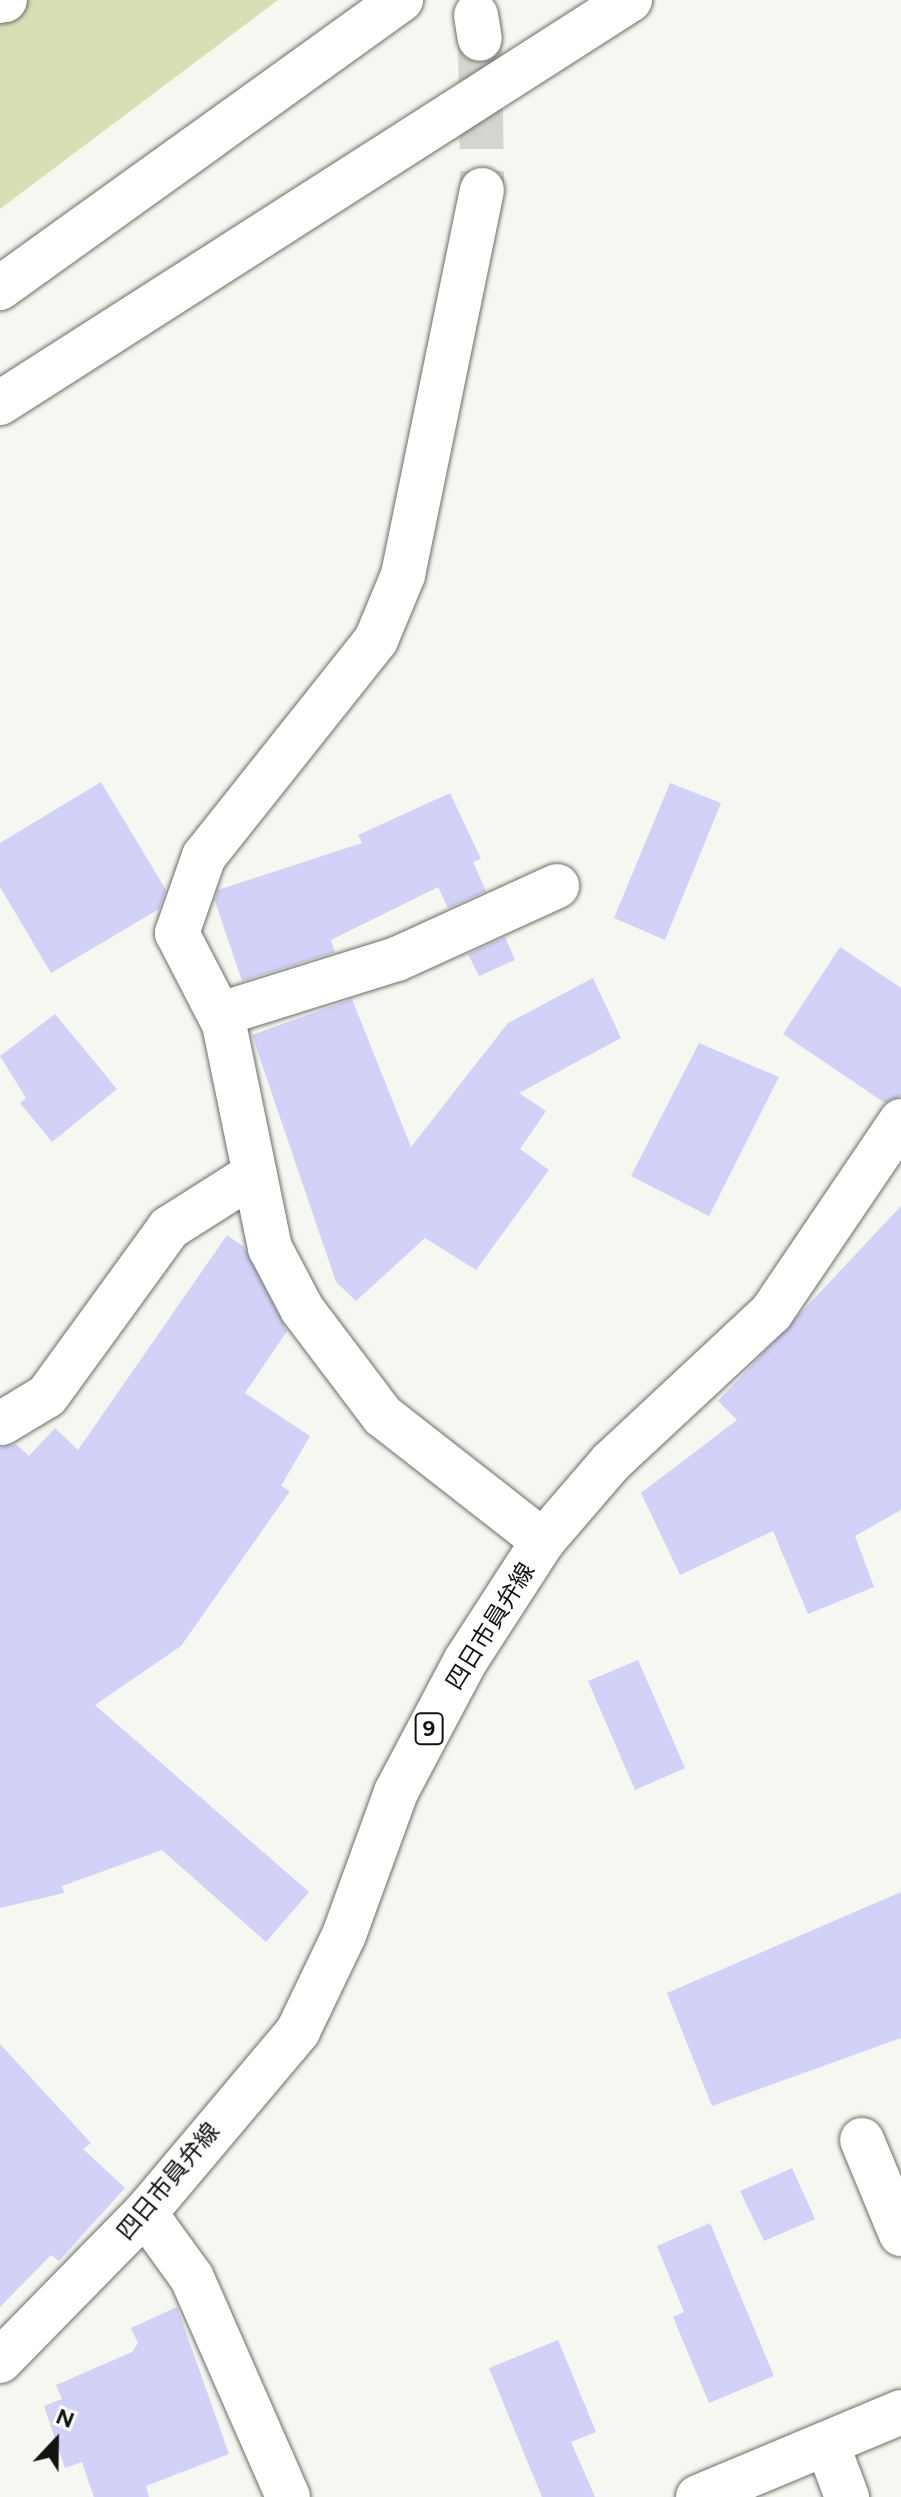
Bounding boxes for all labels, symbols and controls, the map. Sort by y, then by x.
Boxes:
street label: 四日市員弁線 [440,1557,540,1695]
road number: 9 [413,1711,445,1747]
street label: 四日市員弁線 [111,2117,225,2245]
north arrow [16,2401,96,2481]
text: N [52,2403,78,2434]

